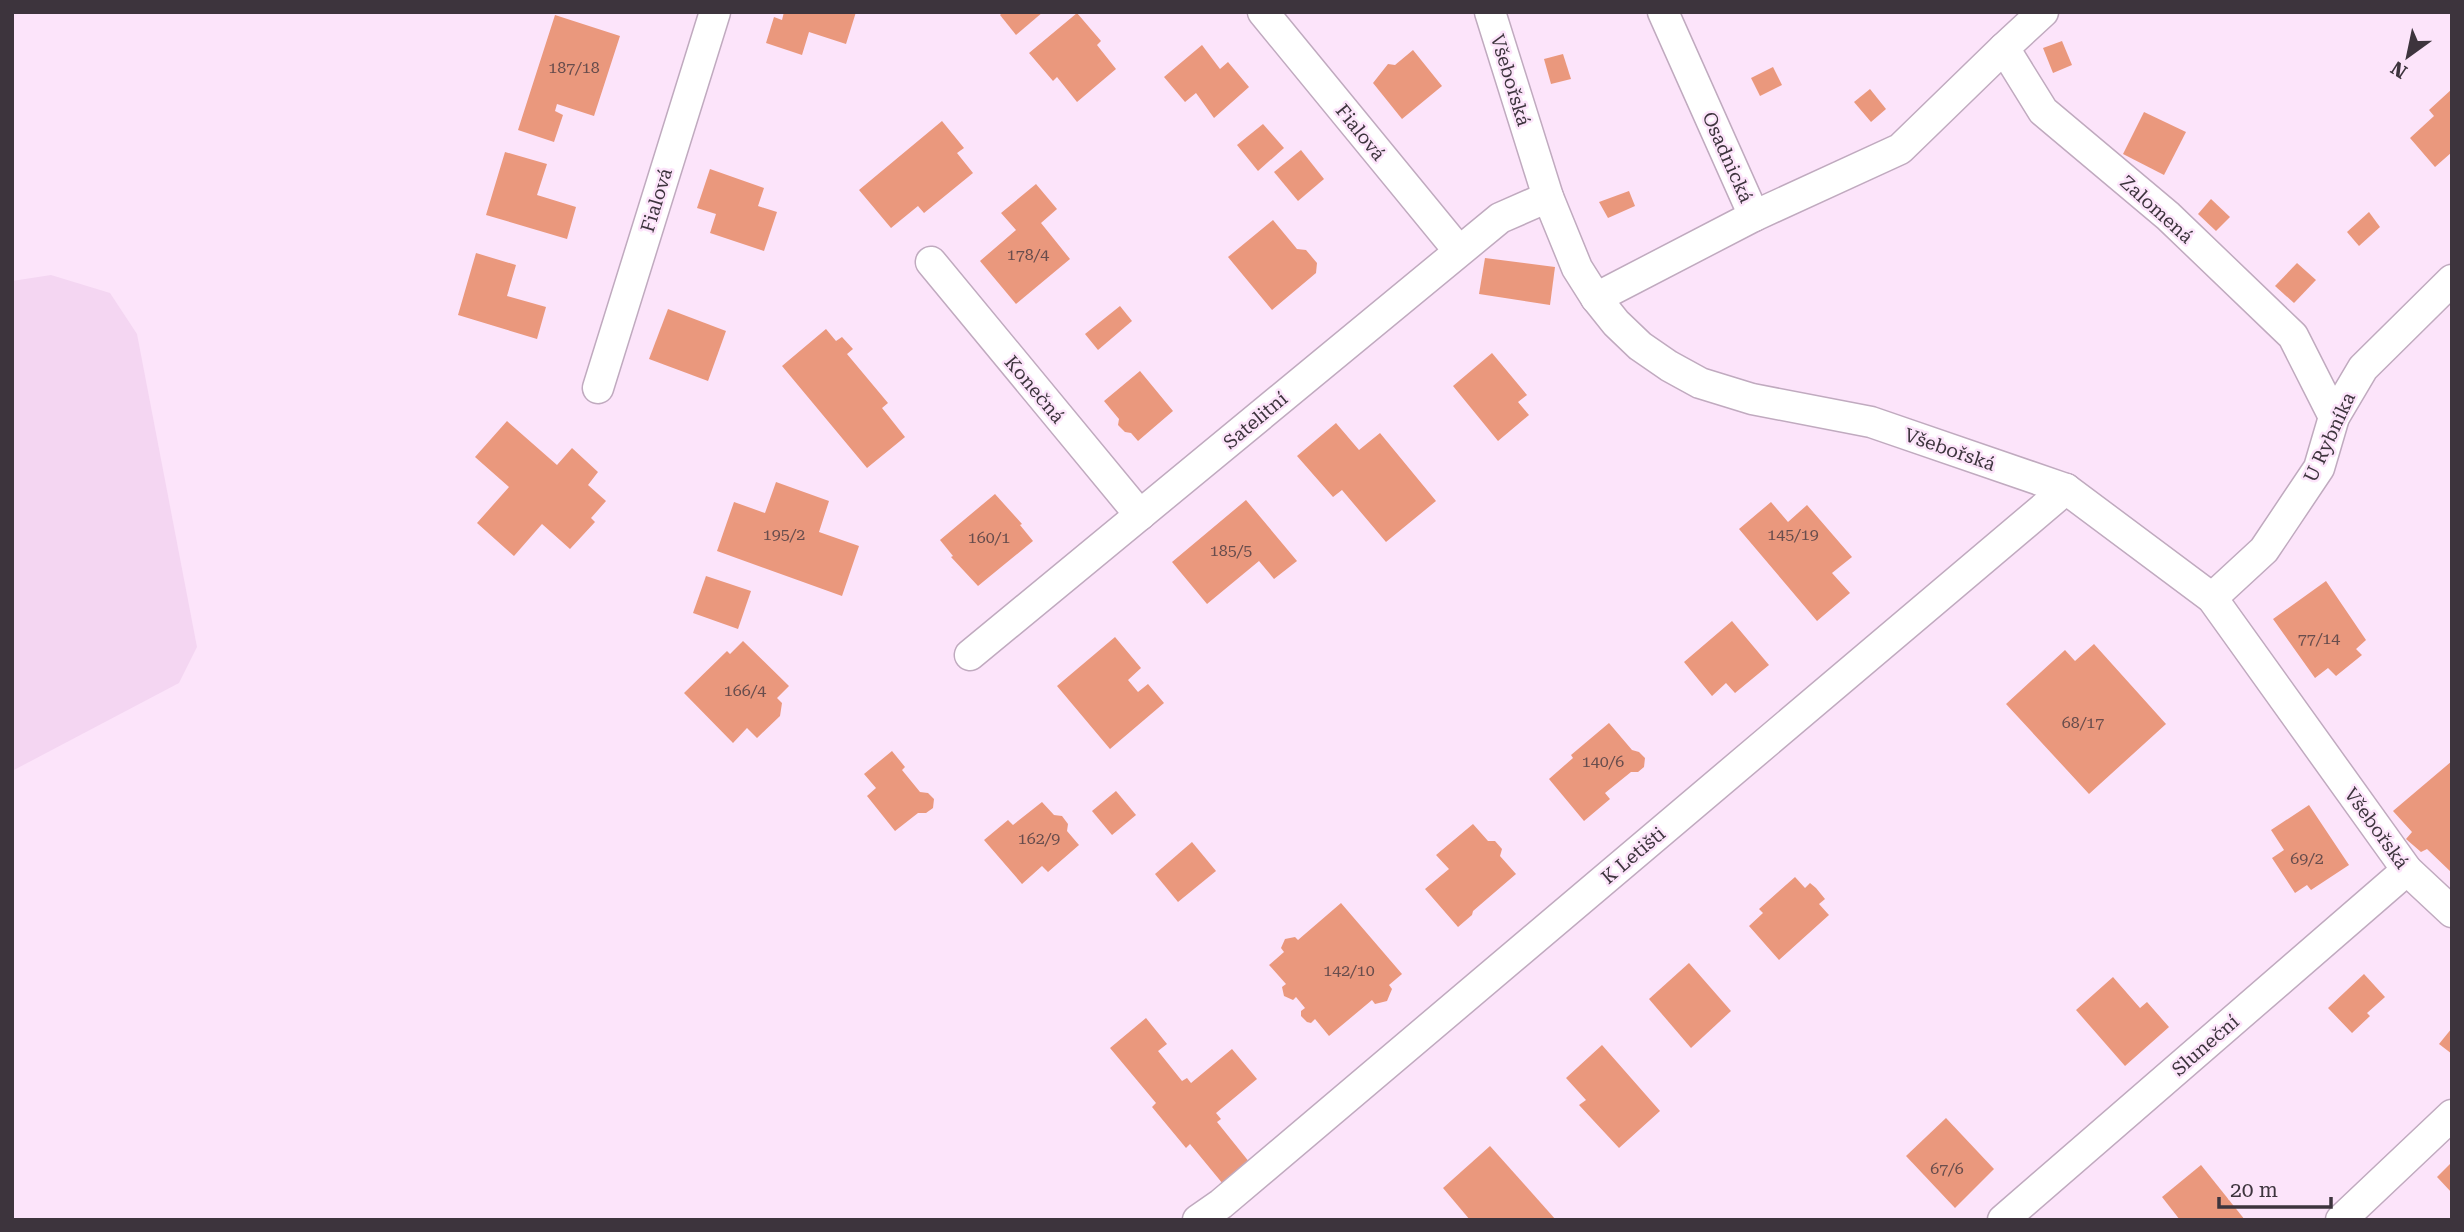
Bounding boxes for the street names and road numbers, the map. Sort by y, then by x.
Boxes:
street label: Všebořská [1486,32,1536,129]
street label: Fialová [1331,99,1391,166]
street label: Osadnická [1697,108,1758,207]
street label: Fialová [636,165,677,235]
street label: Zalomená [2115,171,2198,249]
street label: Konečná [1000,351,1070,428]
street label: Satelitní [1219,387,1292,454]
street label: U Rybníka [2299,388,2361,486]
street label: Všebořská [1901,423,1999,476]
street label: Všebořská [2339,783,2414,874]
street label: K Letišti [1597,822,1670,889]
street label: Sluneční [2167,1010,2244,1081]

